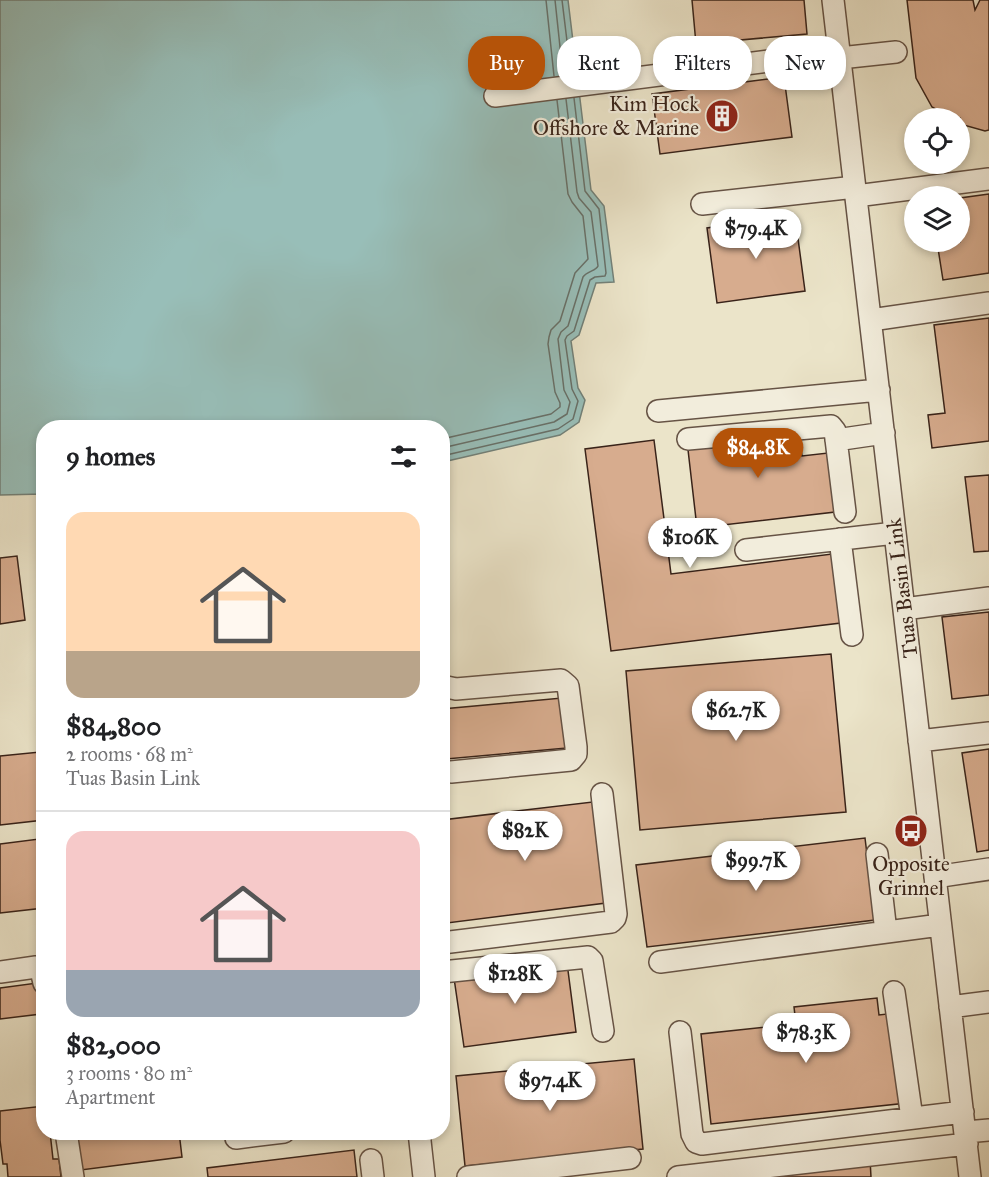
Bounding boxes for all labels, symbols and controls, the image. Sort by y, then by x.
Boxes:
chip: Buy [468,36,545,90]
chip: Rent [557,36,641,90]
chip: Filters [653,36,752,90]
chip: New [764,36,846,90]
place label: Kim Hock Offshore & Marine [533,91,699,141]
building icon: Kim Hock Offshore & Marine [704,98,740,134]
map controls [904,108,970,252]
button: locate [904,108,970,174]
button: layers [904,186,970,252]
pin: $79.4K [707,209,805,260]
text: $79.4K [724,216,788,240]
pin: $84.8K [709,428,807,479]
text: $84.8K [726,435,790,459]
text: 9 homes [66,440,155,472]
icon: filters [387,440,420,473]
street label: Tuas Basin Link [880,516,923,659]
pin: $106K [648,518,732,569]
text: $106K [662,525,718,549]
icon: home [189,551,297,659]
pin: $62.7K [687,691,785,742]
text: $62.7K [706,698,766,722]
text: $84,800 [66,710,161,742]
text: 2 rooms · 68 m² [66,742,193,766]
text: Tuas Basin Link [66,766,200,790]
pin: $82K [489,811,561,862]
bus stop icon: Opposite Grinnel [893,813,929,849]
text: $82K [502,818,548,842]
pin: $99.7K [707,841,805,892]
text: $99.7K [725,848,787,872]
place label: Opposite Grinnel [872,851,950,901]
icon: home [189,870,297,978]
pin: $128K [473,954,557,1005]
text: $128K [488,961,542,985]
pin: $78.3K [757,1013,855,1064]
text: $78.3K [776,1020,836,1044]
text: $82,000 [66,1029,161,1061]
text: 3 rooms · 80 m² [66,1061,192,1085]
pin: $97.4K [501,1061,599,1112]
text: $97.4K [519,1068,581,1092]
text: Apartment [66,1085,155,1109]

